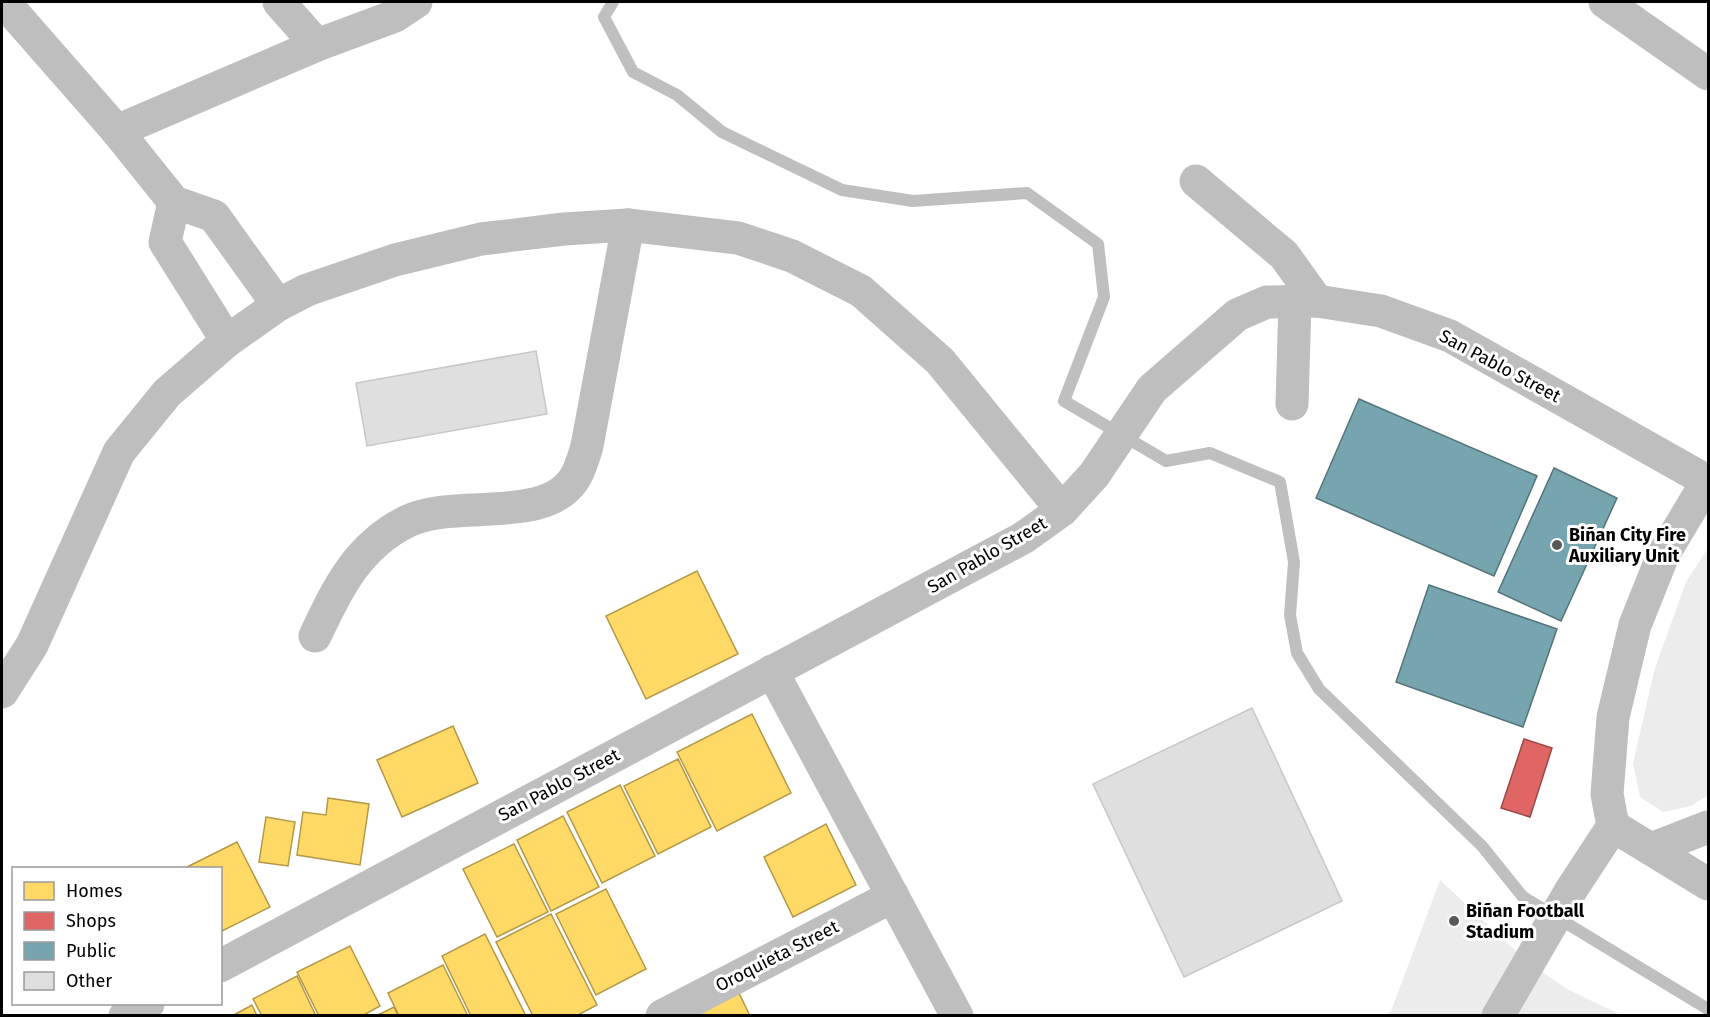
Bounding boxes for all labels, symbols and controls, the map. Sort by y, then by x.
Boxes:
street label: San Pablo Street [1436,325,1565,407]
street label: San Pablo Street [923,512,1051,598]
place label: Biñan City Fire Auxiliary Unit [1568,524,1686,567]
marker: Biñan City Fire Auxiliary Unit [1550,538,1564,552]
street label: San Pablo Street [495,744,624,826]
legend [12,867,222,1005]
text: Homes [66,880,122,902]
place label: Biñan Football Stadium [1466,900,1585,943]
text: Shops [66,910,116,932]
marker: Biñan Football Stadium [1447,914,1461,928]
street label: Oroquieta Street [712,915,843,997]
text: Public [66,940,116,962]
text: Other [66,970,112,992]

